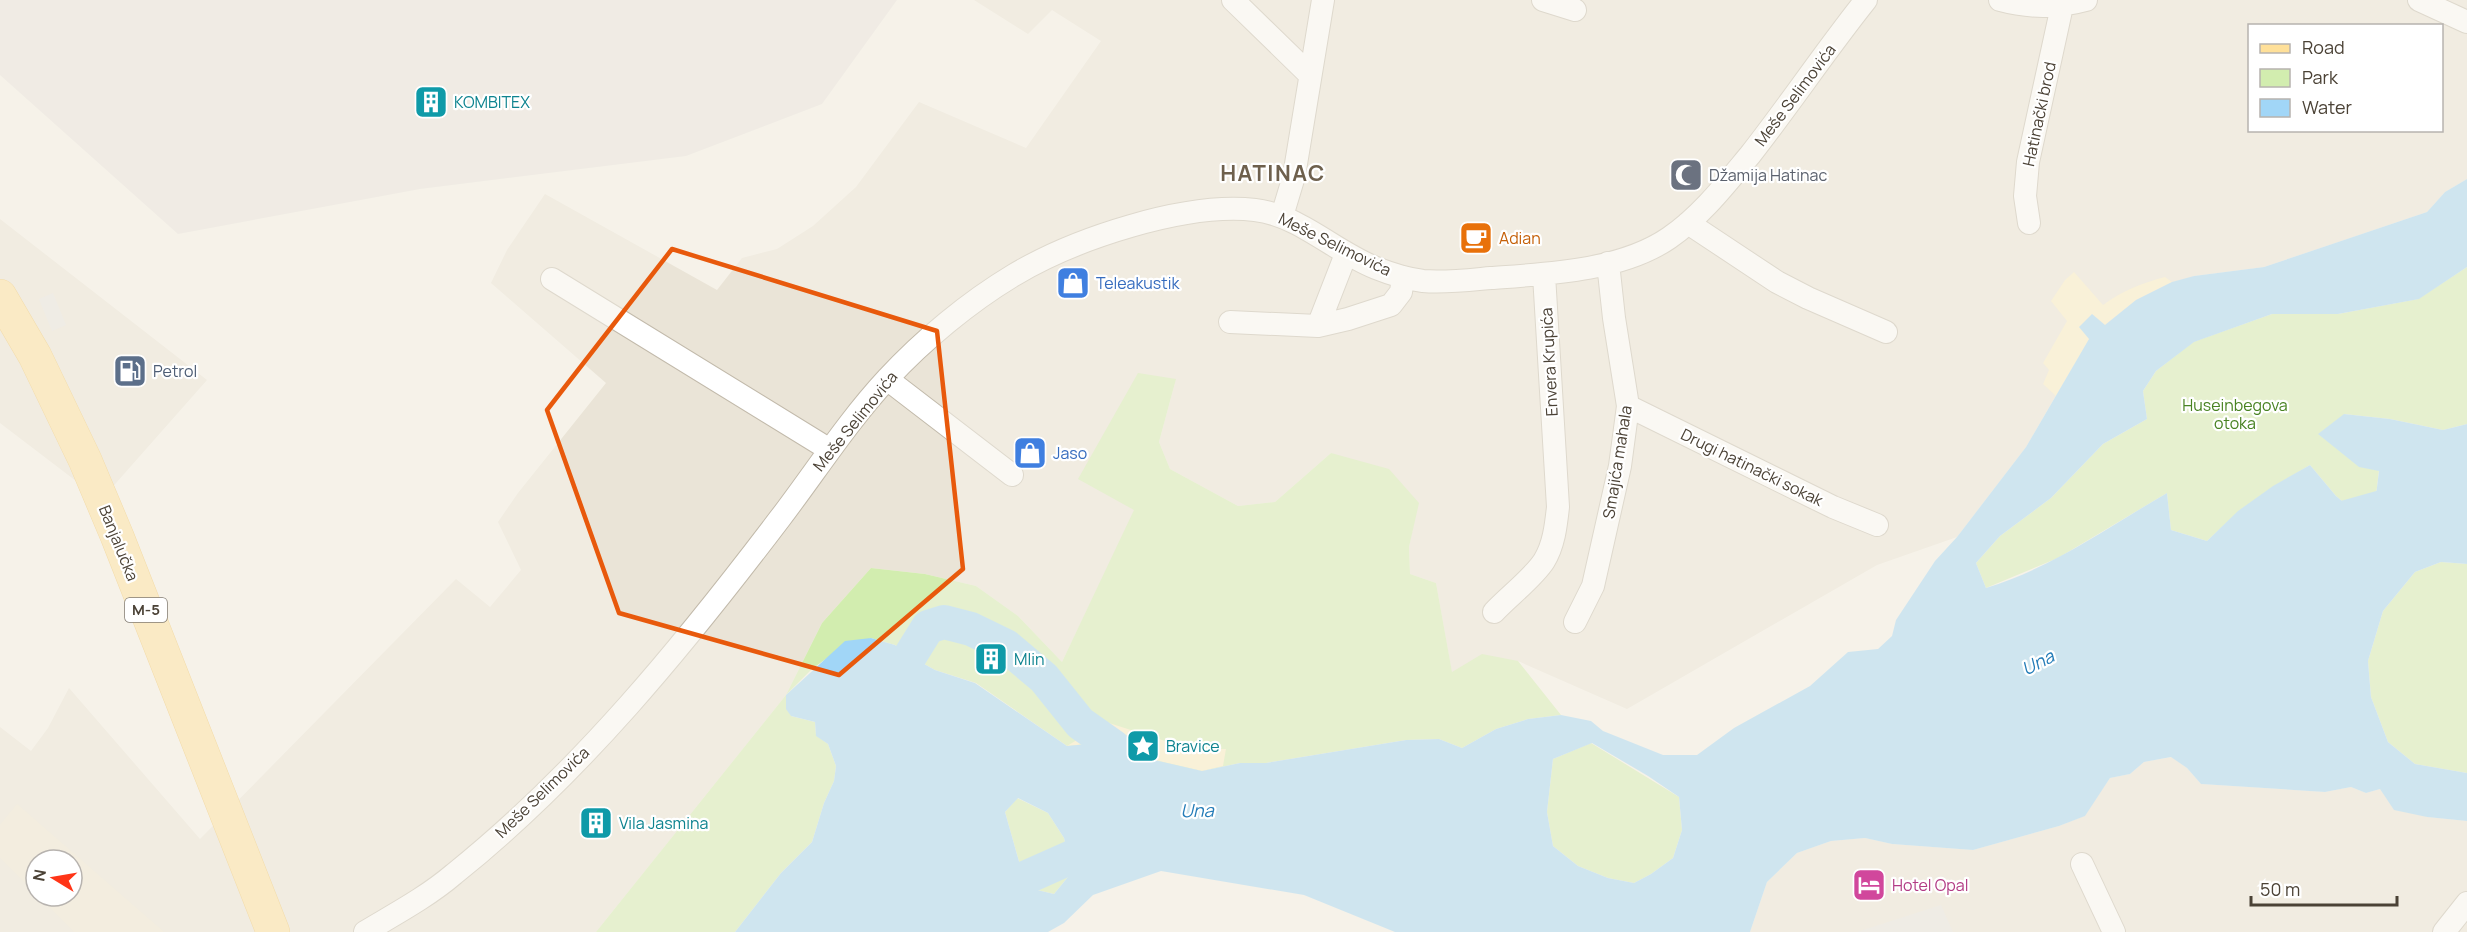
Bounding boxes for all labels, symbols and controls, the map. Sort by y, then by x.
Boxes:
legend [2248,24,2443,132]
text: Road [2302,35,2345,59]
street label: Meše Selimovića [1749,39,1841,151]
street label: Hatinački brod [2017,60,2061,168]
text: Park [2302,65,2339,89]
building icon: KOMBITEX [413,84,449,120]
place label: KOMBITEX [454,91,530,113]
text: Water [2302,95,2352,119]
mosque icon: Džamija Hatinac [1668,157,1704,193]
district label: HATINAC [1220,158,1326,188]
place label: Džamija Hatinac [1709,164,1827,186]
street label: Meše Selimovića [1275,207,1395,281]
cafe icon: Adian [1458,220,1494,256]
place label: Adian [1499,227,1541,249]
shop icon: Teleakustik [1055,265,1091,301]
place label: Teleakustik [1096,272,1180,294]
street label: Envera Krupića [1535,307,1563,417]
fuel station icon: Petrol [112,353,148,389]
place label: Petrol [153,360,197,382]
street label: Meše Selimovića [808,366,902,476]
park label: Huseinbegova otoka [2182,394,2288,434]
street label: Smajića mahala [1597,404,1637,520]
street label: Drugi hatinački sokak [1677,423,1828,511]
shop icon: Jaso [1012,435,1048,471]
place label: Jaso [1053,442,1087,464]
street label: Banjalučka [94,502,144,584]
road number: M-5 [125,598,167,622]
building icon: Mlin [973,641,1009,677]
water label: Una [2017,643,2059,681]
place label: Mlin [1014,648,1044,670]
place icon: Bravice [1125,728,1161,764]
place label: Bravice [1166,735,1220,757]
street label: Meše Selimovića [490,741,594,843]
water label: Una [1180,798,1215,822]
building icon: Vila Jasmina [578,805,614,841]
place label: Vila Jasmina [619,812,708,834]
north arrow [24,848,84,908]
text: N [27,867,51,883]
hotel icon: Hotel Opal [1851,867,1887,903]
scale bar [2251,869,2396,907]
place label: Hotel Opal [1892,874,1968,896]
text: 50 m [2260,877,2300,901]

